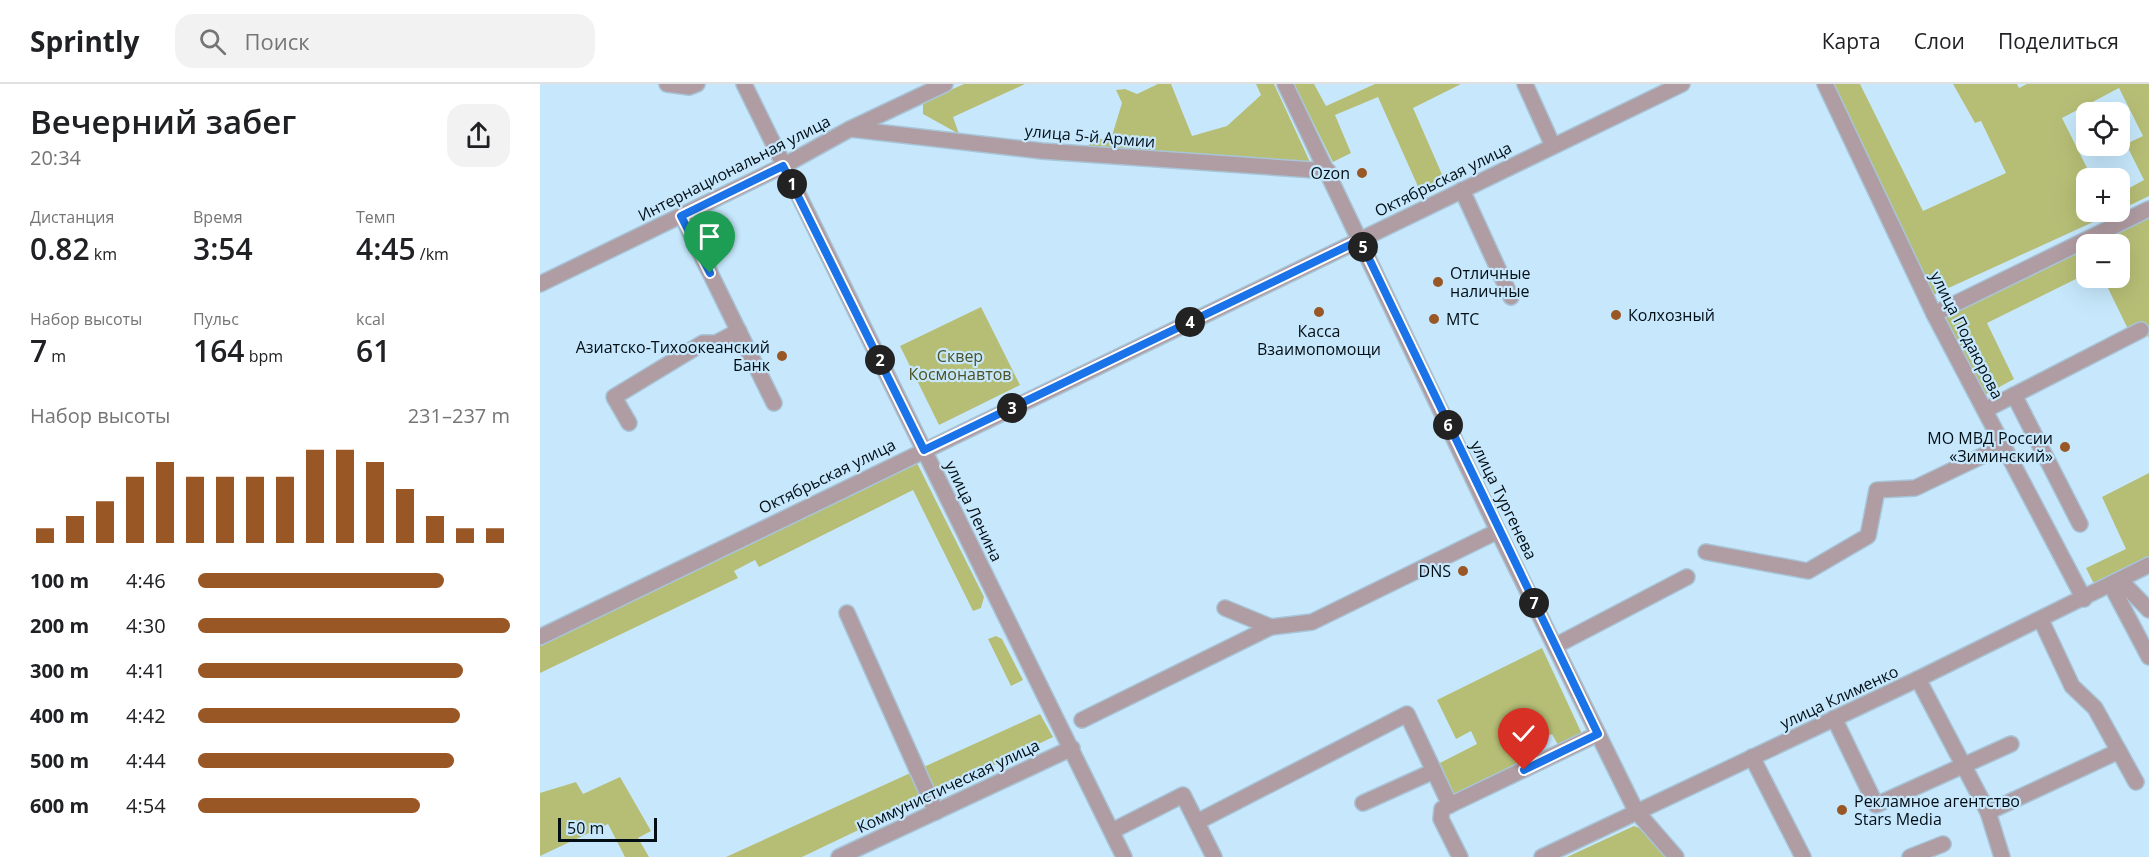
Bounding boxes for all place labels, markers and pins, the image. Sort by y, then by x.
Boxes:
place label: Ozon [1311,162,1350,184]
marker: Ozon [1355,166,1369,180]
pin: 1 [777,169,807,199]
pin [684,211,735,273]
pin: 5 [1348,232,1378,262]
place label: Отличные наличные [1450,262,1530,302]
marker: Отличные наличные [1431,275,1445,289]
place label: Колхозный [1628,304,1715,326]
marker: Касса Взаимопомощи [1312,305,1326,319]
pin: 4 [1175,307,1205,337]
place label: МТС [1446,308,1479,330]
marker: Колхозный [1609,308,1623,322]
marker: МТС [1427,312,1441,326]
place label: Касса Взаимопомощи [1257,320,1381,360]
place label: Азиатско-Тихоокеанский Банк [576,336,771,376]
pin: 2 [865,345,895,375]
marker: Азиатско-Тихоокеанский Банк [775,349,789,363]
pin: 3 [997,393,1027,423]
pin: 6 [1433,410,1463,440]
place label: МО МВД России «Зиминский» [1927,427,2053,467]
marker: МО МВД России «Зиминский» [2058,440,2072,454]
place label: DNS [1419,560,1451,582]
marker: DNS [1456,564,1470,578]
pin: 7 [1519,588,1549,618]
pin [1498,708,1549,770]
place label: Рекламное агентство Stars Media [1854,790,2020,830]
marker: Рекламное агентство Stars Media [1835,803,1849,817]

